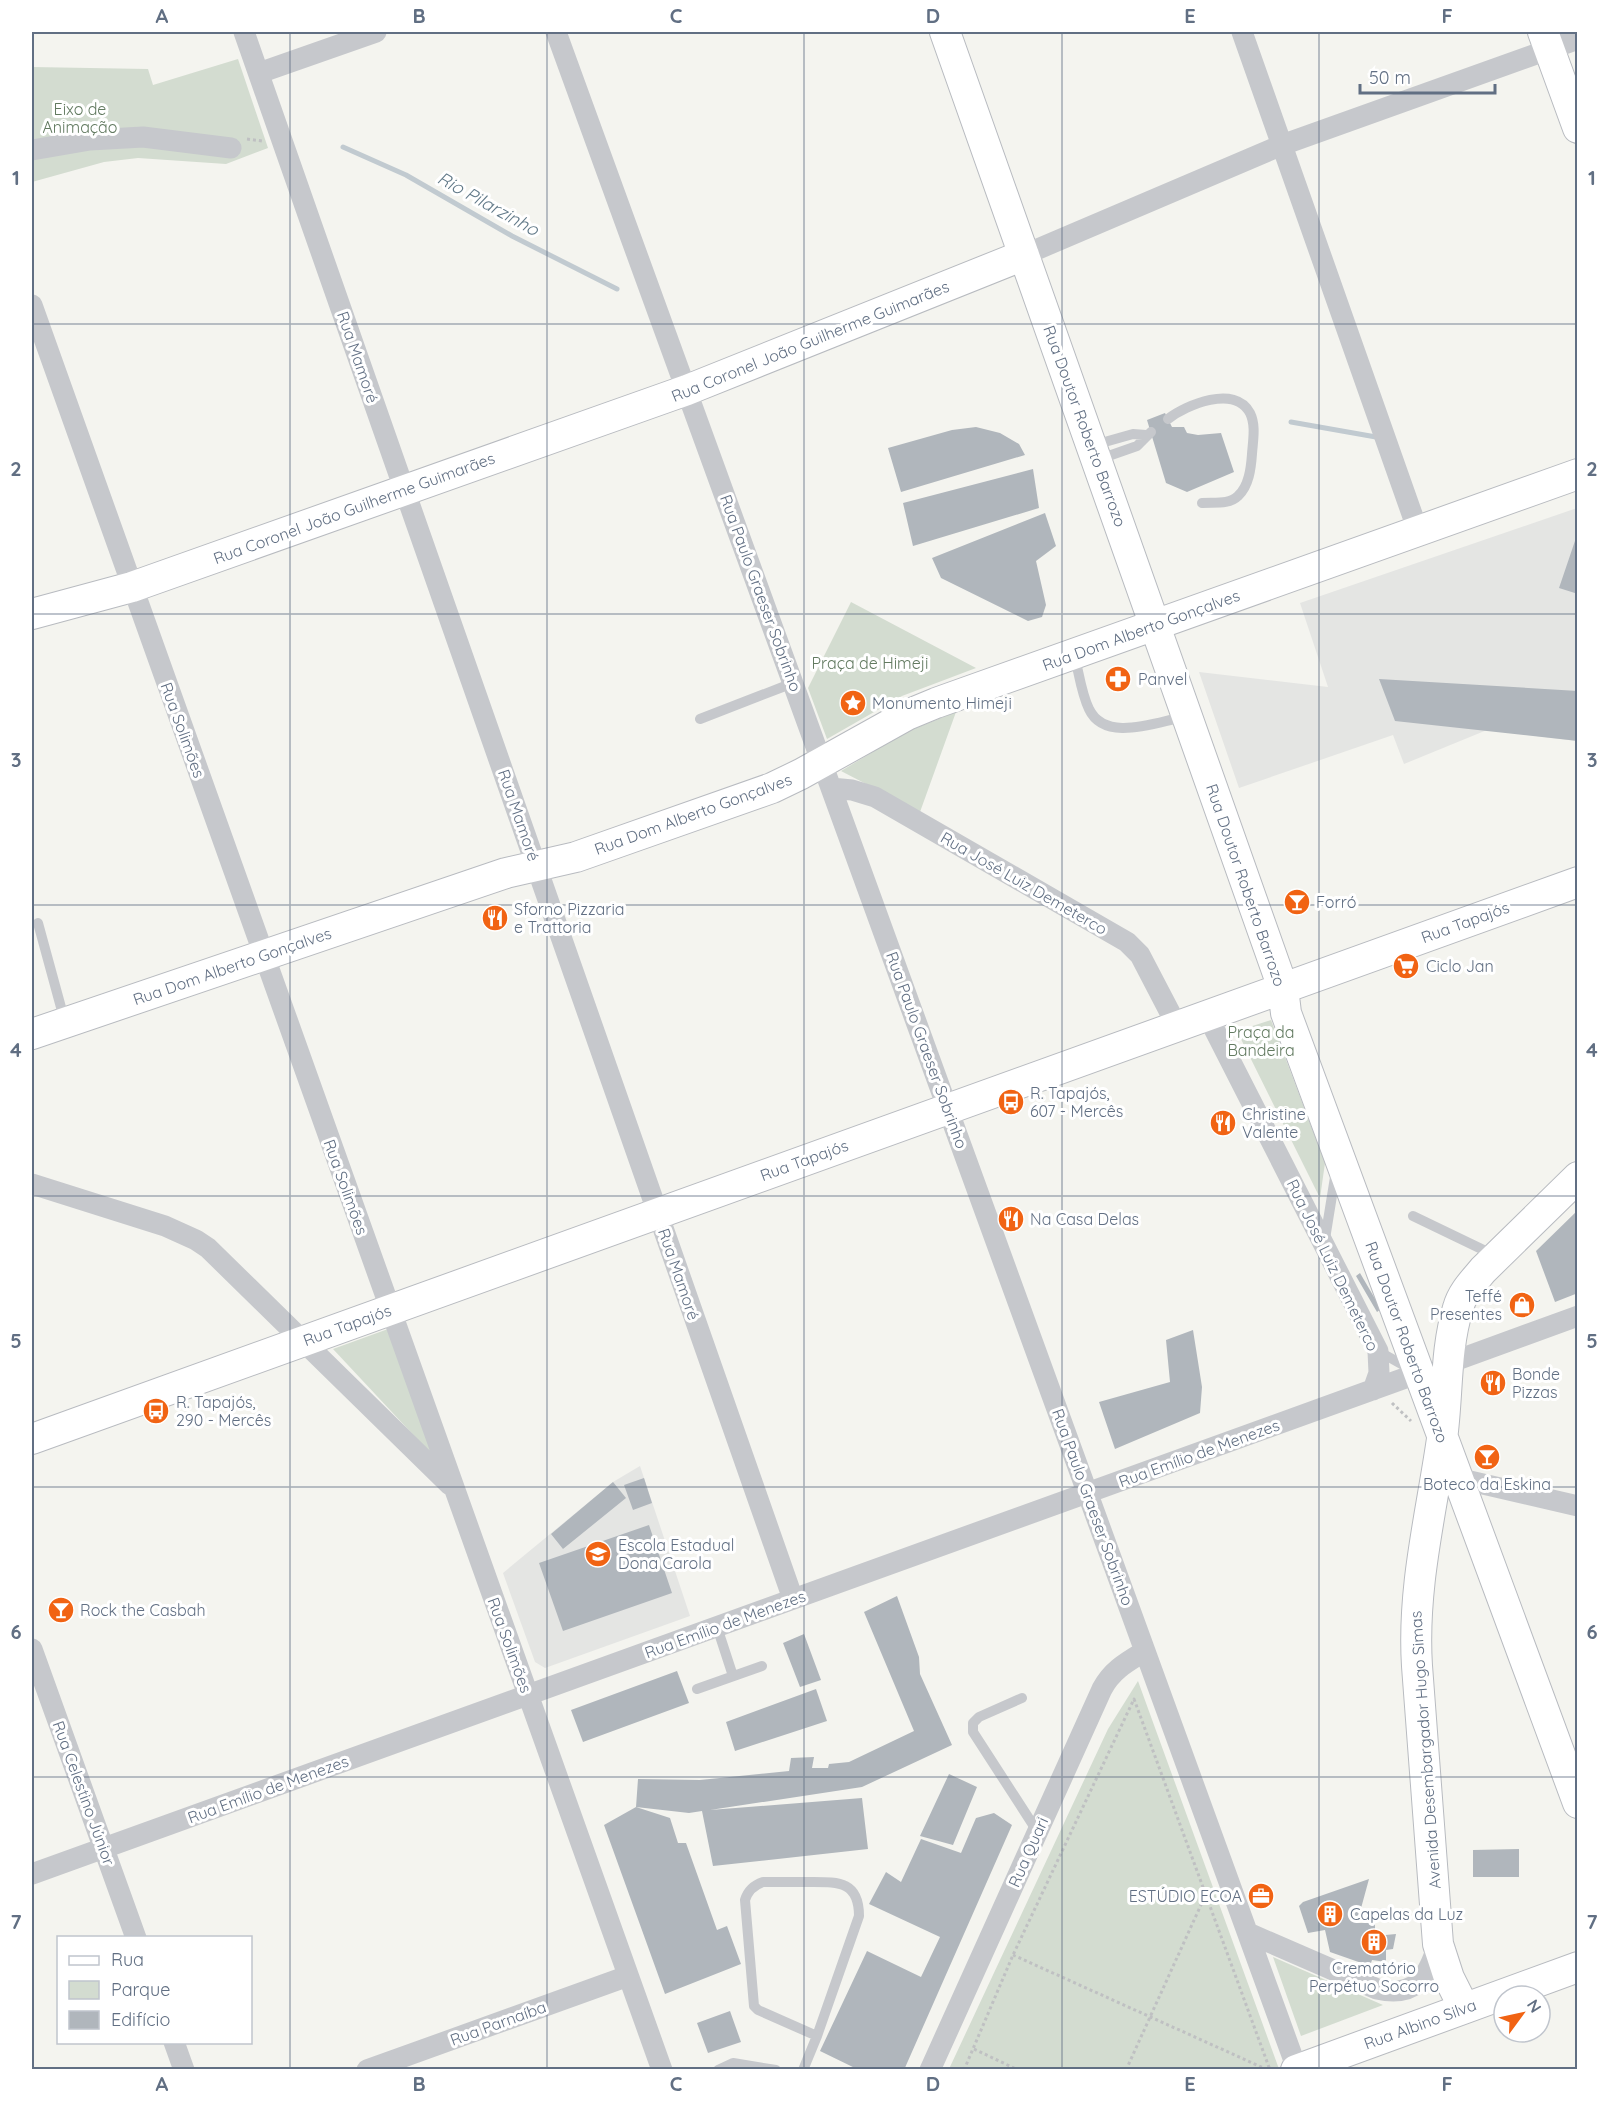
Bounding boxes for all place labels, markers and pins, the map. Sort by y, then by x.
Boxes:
pharmacy icon: Panvel [1103,664,1133,694]
place label: Panvel [1138,669,1187,689]
place icon: Monumento Himeji [838,688,868,718]
place label: Monumento Himeji [872,693,1012,713]
bar icon: Forró [1282,887,1312,917]
place label: Forró [1316,892,1356,912]
place label: Sforno Pizzaria e Trattoria [514,899,625,937]
restaurant icon: Sforno Pizzaria e Trattoria [480,903,510,933]
supermarket icon: Ciclo Jan [1391,951,1421,981]
place label: Ciclo Jan [1426,956,1494,976]
place label: R. Tapajós, 607 - Mercês [1030,1083,1123,1121]
bus stop icon: R. Tapajós, 607 - Mercês [996,1087,1026,1117]
place label: Christine Valente [1242,1104,1306,1142]
restaurant icon: Christine Valente [1208,1108,1238,1138]
restaurant icon: Na Casa Delas [996,1204,1026,1234]
place label: Na Casa Delas [1030,1209,1139,1229]
place label: Teffé Presentes [1430,1286,1502,1324]
shop icon: Teffé Presentes [1507,1290,1537,1320]
place label: Bonde Pizzas [1512,1364,1560,1402]
restaurant icon: Bonde Pizzas [1478,1368,1508,1398]
place label: R. Tapajós, 290 - Mercês [176,1392,271,1430]
bus stop icon: R. Tapajós, 290 - Mercês [141,1396,171,1426]
bar icon: Boteco da Eskina [1472,1442,1502,1472]
place label: Boteco da Eskina [1423,1474,1551,1494]
place label: Escola Estadual Dona Carola [618,1535,734,1573]
school or university icon: Escola Estadual Dona Carola [583,1539,613,1569]
bar icon: Rock the Casbah [46,1595,76,1625]
place label: Rock the Casbah [80,1600,206,1620]
office icon: ESTÚDIO ECOA [1246,1881,1276,1911]
place label: ESTÚDIO ECOA [1129,1886,1242,1906]
building icon: Capelas da Luz [1315,1899,1345,1929]
place label: Capelas da Luz [1350,1904,1463,1924]
building icon: Crematório Perpétuo Socorro [1359,1927,1389,1957]
place label: Crematório Perpétuo Socorro [1309,1958,1439,1996]

